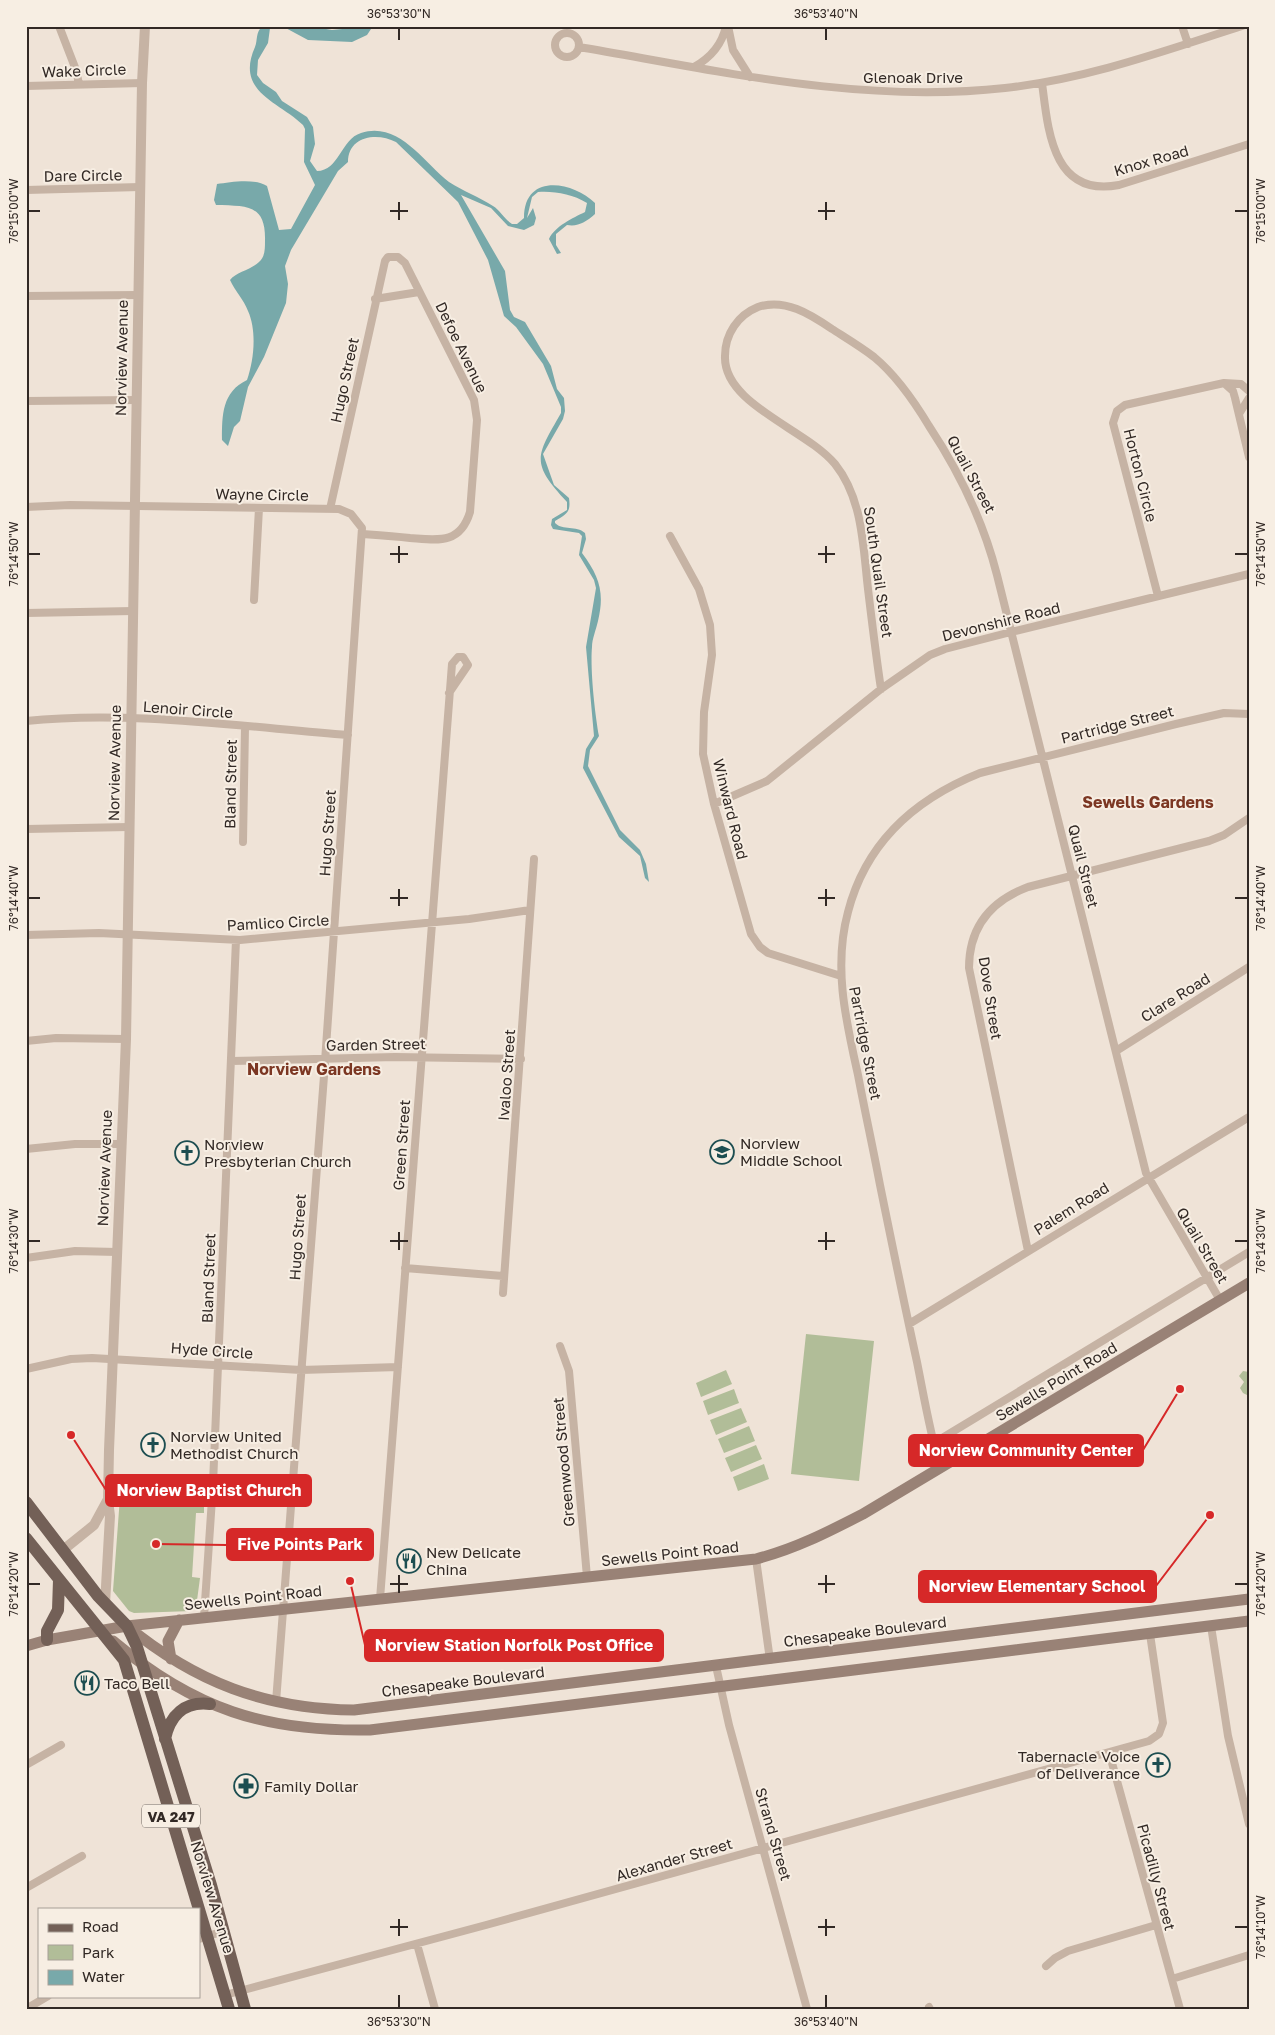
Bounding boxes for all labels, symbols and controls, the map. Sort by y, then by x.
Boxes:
text: 36°53'30"N [367,6,431,21]
text: 36°53'40"N [794,6,858,21]
street label: Wake Circle [42,60,127,80]
street label: Glenoak Drive [863,68,963,86]
street label: Knox Road [1111,141,1191,179]
street label: Dare Circle [44,165,123,185]
text: 76°15'00"W [6,178,21,244]
text: 76°15'00"W [1253,178,1268,244]
street label: Norview Avenue [111,299,131,416]
street label: Defoe Avenue [432,299,492,396]
street label: Hugo Street [326,336,362,424]
street label: Horton Circle [1121,426,1161,524]
street label: Quail Street [944,432,1000,516]
street label: Wayne Circle [215,484,309,504]
street label: South Quail Street [861,505,897,639]
text: 76°14'50"W [6,521,21,586]
text: 76°14'50"W [1253,521,1268,586]
street label: Devonshire Road [940,598,1062,644]
street label: Lenoir Circle [142,697,234,721]
street label: Partridge Street [1059,701,1175,747]
street label: Norview Avenue [104,704,124,821]
street label: Bland Street [220,739,240,829]
street label: Winward Road [710,757,752,861]
street label: Hugo Street [315,789,339,877]
district label: Sewells Gardens [1082,792,1214,812]
street label: Quail Street [1065,822,1103,910]
text: 76°14'40"W [6,865,21,931]
text: 76°14'40"W [1253,865,1268,931]
street label: Pamlico Circle [226,910,330,934]
street label: Dove Street [976,955,1006,1041]
street label: Clare Road [1137,969,1213,1025]
street label: Partridge Street [846,985,886,1101]
street label: Ivaloo Street [494,1029,518,1121]
street label: Garden Street [326,1034,426,1054]
district label: Norview Gardens [247,1059,381,1079]
street label: Green Street [389,1099,413,1191]
street label: Norview Avenue [93,1109,115,1227]
place label: Norview Middle School [740,1134,842,1169]
place label: Norview Presbyterian Church [204,1135,352,1170]
school or university icon: Norview Middle School [709,1139,735,1165]
church icon: Norview Presbyterian Church [174,1140,200,1166]
street label: Palem Road [1030,1178,1112,1238]
street label: Hugo Street [285,1193,309,1281]
street label: Quail Street [1173,1204,1233,1286]
text: 76°14'30"W [6,1208,21,1273]
text: 76°14'30"W [1253,1208,1268,1273]
street label: Bland Street [197,1233,219,1323]
street label: Hyde Circle [170,1338,254,1362]
street label: Sewells Point Road [992,1338,1120,1424]
street label: Greenwood Street [548,1396,578,1528]
place label: Norview United Methodist Church [170,1427,298,1462]
church icon: Norview United Methodist Church [140,1432,166,1458]
callout: Norview Community Center [909,1435,1143,1466]
text: Norview Community Center [919,1440,1133,1460]
callout: Norview Baptist Church [106,1475,311,1506]
text: Norview Baptist Church [117,1480,301,1500]
callout: Five Points Park [227,1529,373,1560]
text: Five Points Park [237,1534,363,1554]
street label: Sewells Point Road [600,1537,740,1569]
place label: New Delicate China [426,1543,521,1578]
restaurant icon: New Delicate China [396,1548,422,1574]
text: 76°14'20"W [6,1551,21,1616]
text: 76°14'20"W [1253,1551,1268,1616]
callout: Norview Elementary School [919,1571,1156,1602]
text: Norview Elementary School [929,1576,1146,1596]
street label: Sewells Point Road [183,1581,323,1613]
street label: Chesapeake Boulevard [782,1612,948,1650]
callout: Norview Station Norfolk Post Office [365,1630,663,1661]
text: Norview Station Norfolk Post Office [375,1635,653,1655]
street label: Chesapeake Boulevard [380,1662,546,1700]
restaurant icon: Taco Bell [74,1670,100,1696]
place label: Taco Bell [104,1674,170,1692]
place label: Tabernacle Voice of Deliverance [1018,1747,1140,1782]
church icon: Tabernacle Voice of Deliverance [1145,1752,1171,1778]
pharmacy icon: Family Dollar [233,1773,259,1799]
place label: Family Dollar [264,1777,359,1795]
street label: Strand Street [752,1785,796,1883]
road number: VA 247 [142,1804,200,1828]
street label: Picadilly Street [1134,1822,1180,1932]
street label: Alexander Street [614,1834,734,1884]
street label: Norview Avenue [187,1839,239,1956]
text: 76°14'10"W [1253,1895,1268,1959]
legend [38,1908,200,1998]
text: Road [82,1917,119,1935]
text: Park [82,1943,115,1961]
text: Water [82,1967,125,1985]
text: 36°53'30"N [367,2014,431,2029]
text: 36°53'40"N [794,2014,858,2029]

